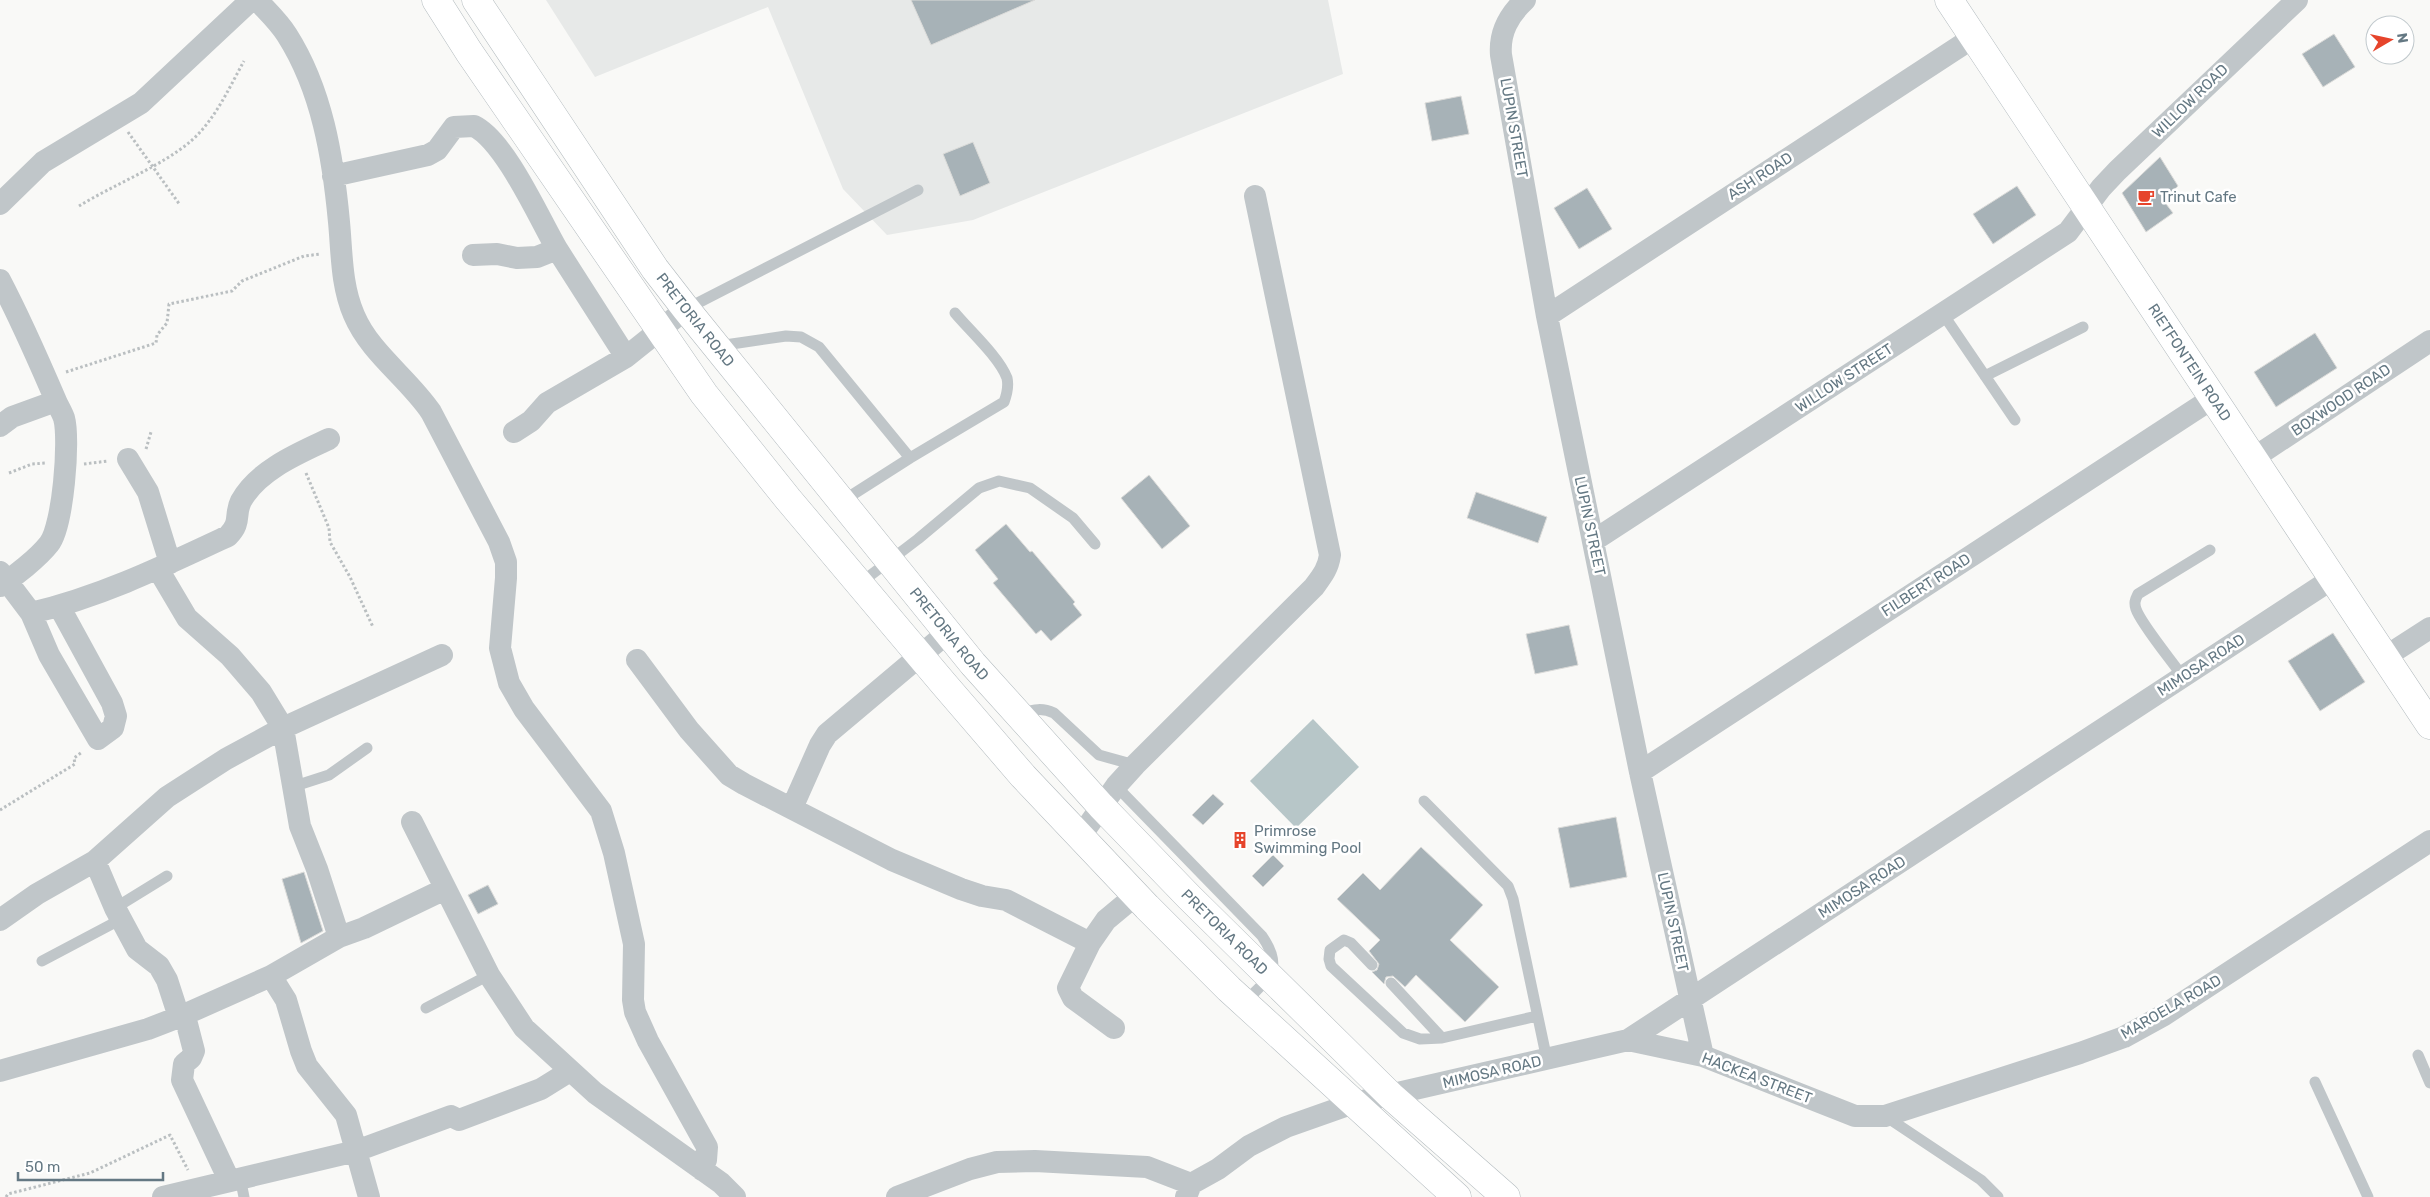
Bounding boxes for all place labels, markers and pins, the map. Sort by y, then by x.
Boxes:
cafe icon: Trinut Cafe [2136,187,2156,207]
place label: Trinut Cafe [2160,188,2237,206]
place label: Primrose Swimming Pool [1254,822,1361,857]
building icon: Primrose Swimming Pool [1230,830,1250,850]

